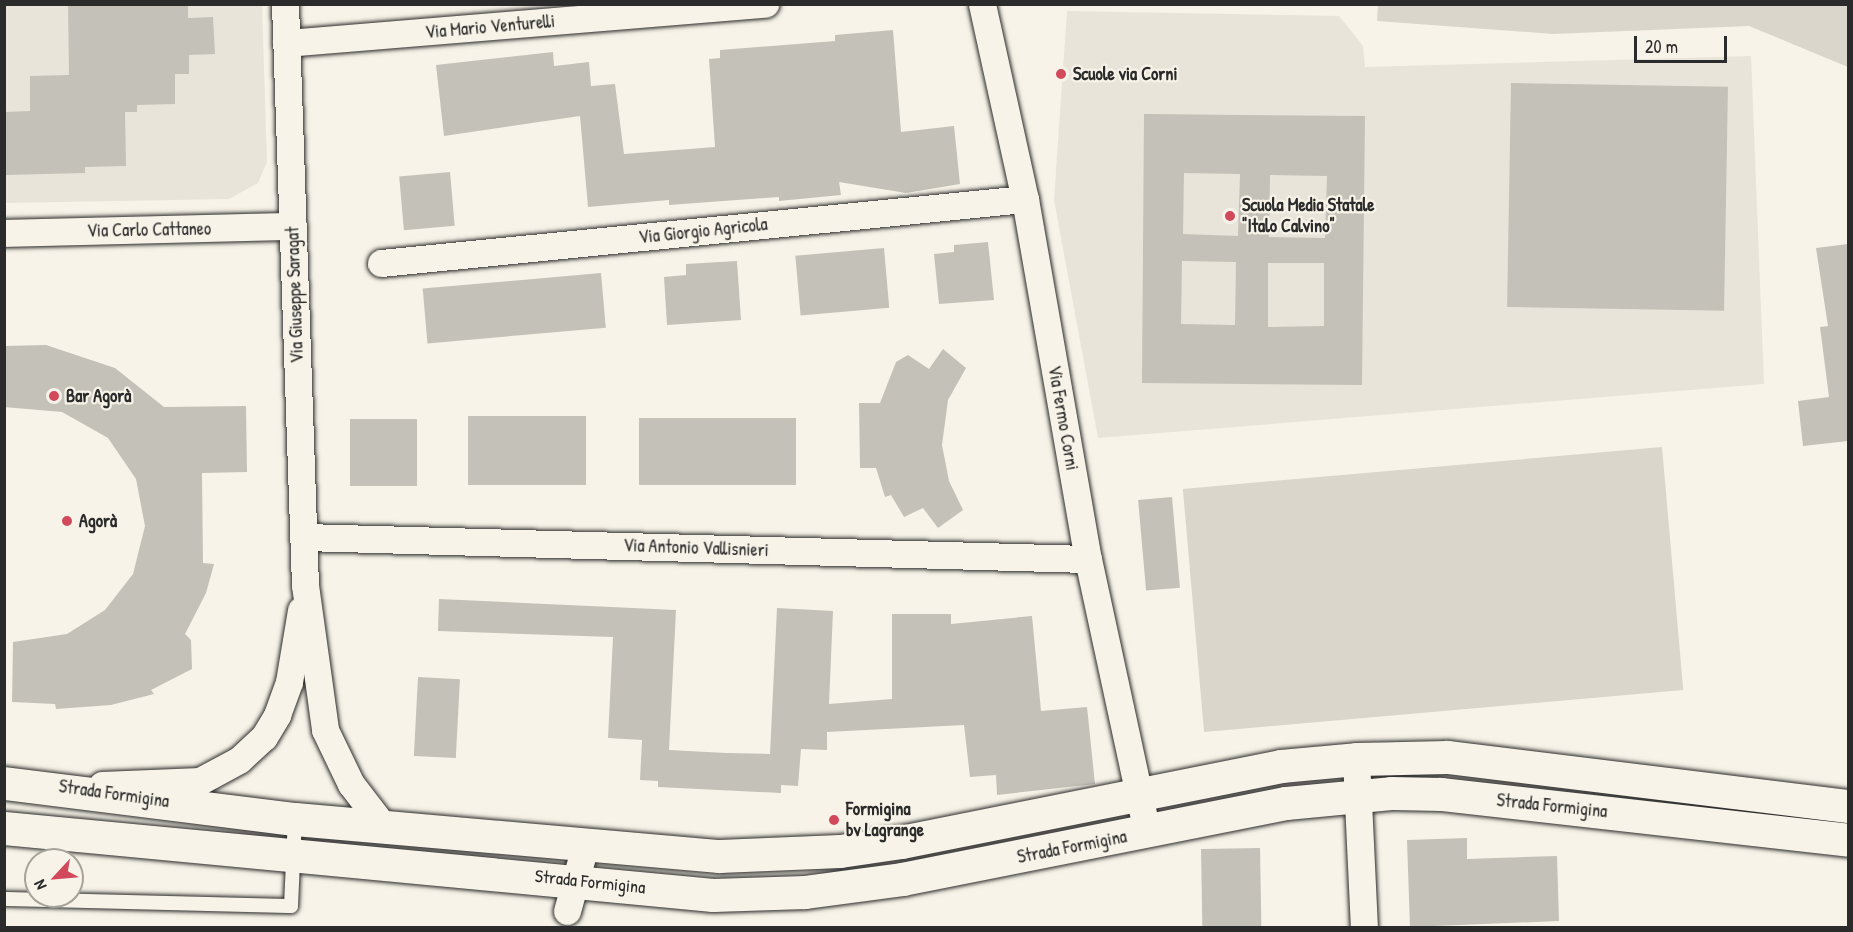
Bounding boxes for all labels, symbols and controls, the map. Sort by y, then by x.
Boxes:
street label: Via Mario Venturelli [424,11,556,43]
scale bar [1637,24,1730,62]
text: 20 m [1645,34,1678,59]
place label: Scuole via Corni [1073,63,1177,85]
marker: Scuole via Corni [1054,67,1068,81]
place label: Scuola Media Statale "Italo Calvino" [1242,195,1375,238]
marker: Scuola Media Statale "Italo Calvino" [1223,209,1237,223]
street label: Via Giorgio Agricola [637,213,769,249]
street label: Via Carlo Cattaneo [87,218,211,242]
street label: Via Giuseppe Saragat [282,226,308,364]
street label: Via Fermo Corni [1043,364,1083,472]
place label: Bar Agorà [66,385,131,407]
marker: Bar Agorà [47,389,61,403]
place label: Agorà [79,510,117,532]
marker: Agorà [60,514,74,528]
street label: Via Antonio Vallisnieri [623,535,769,561]
street label: Strada Formigina [57,776,171,812]
street label: Strada Formigina [1496,789,1608,823]
place label: Formigina bv Lagrange [846,799,924,842]
marker: Formigina bv Lagrange [827,813,841,827]
street label: Strada Formigina [1015,826,1129,868]
north arrow [24,848,84,908]
street label: Strada Formigina [534,865,646,899]
text: N [28,876,51,894]

